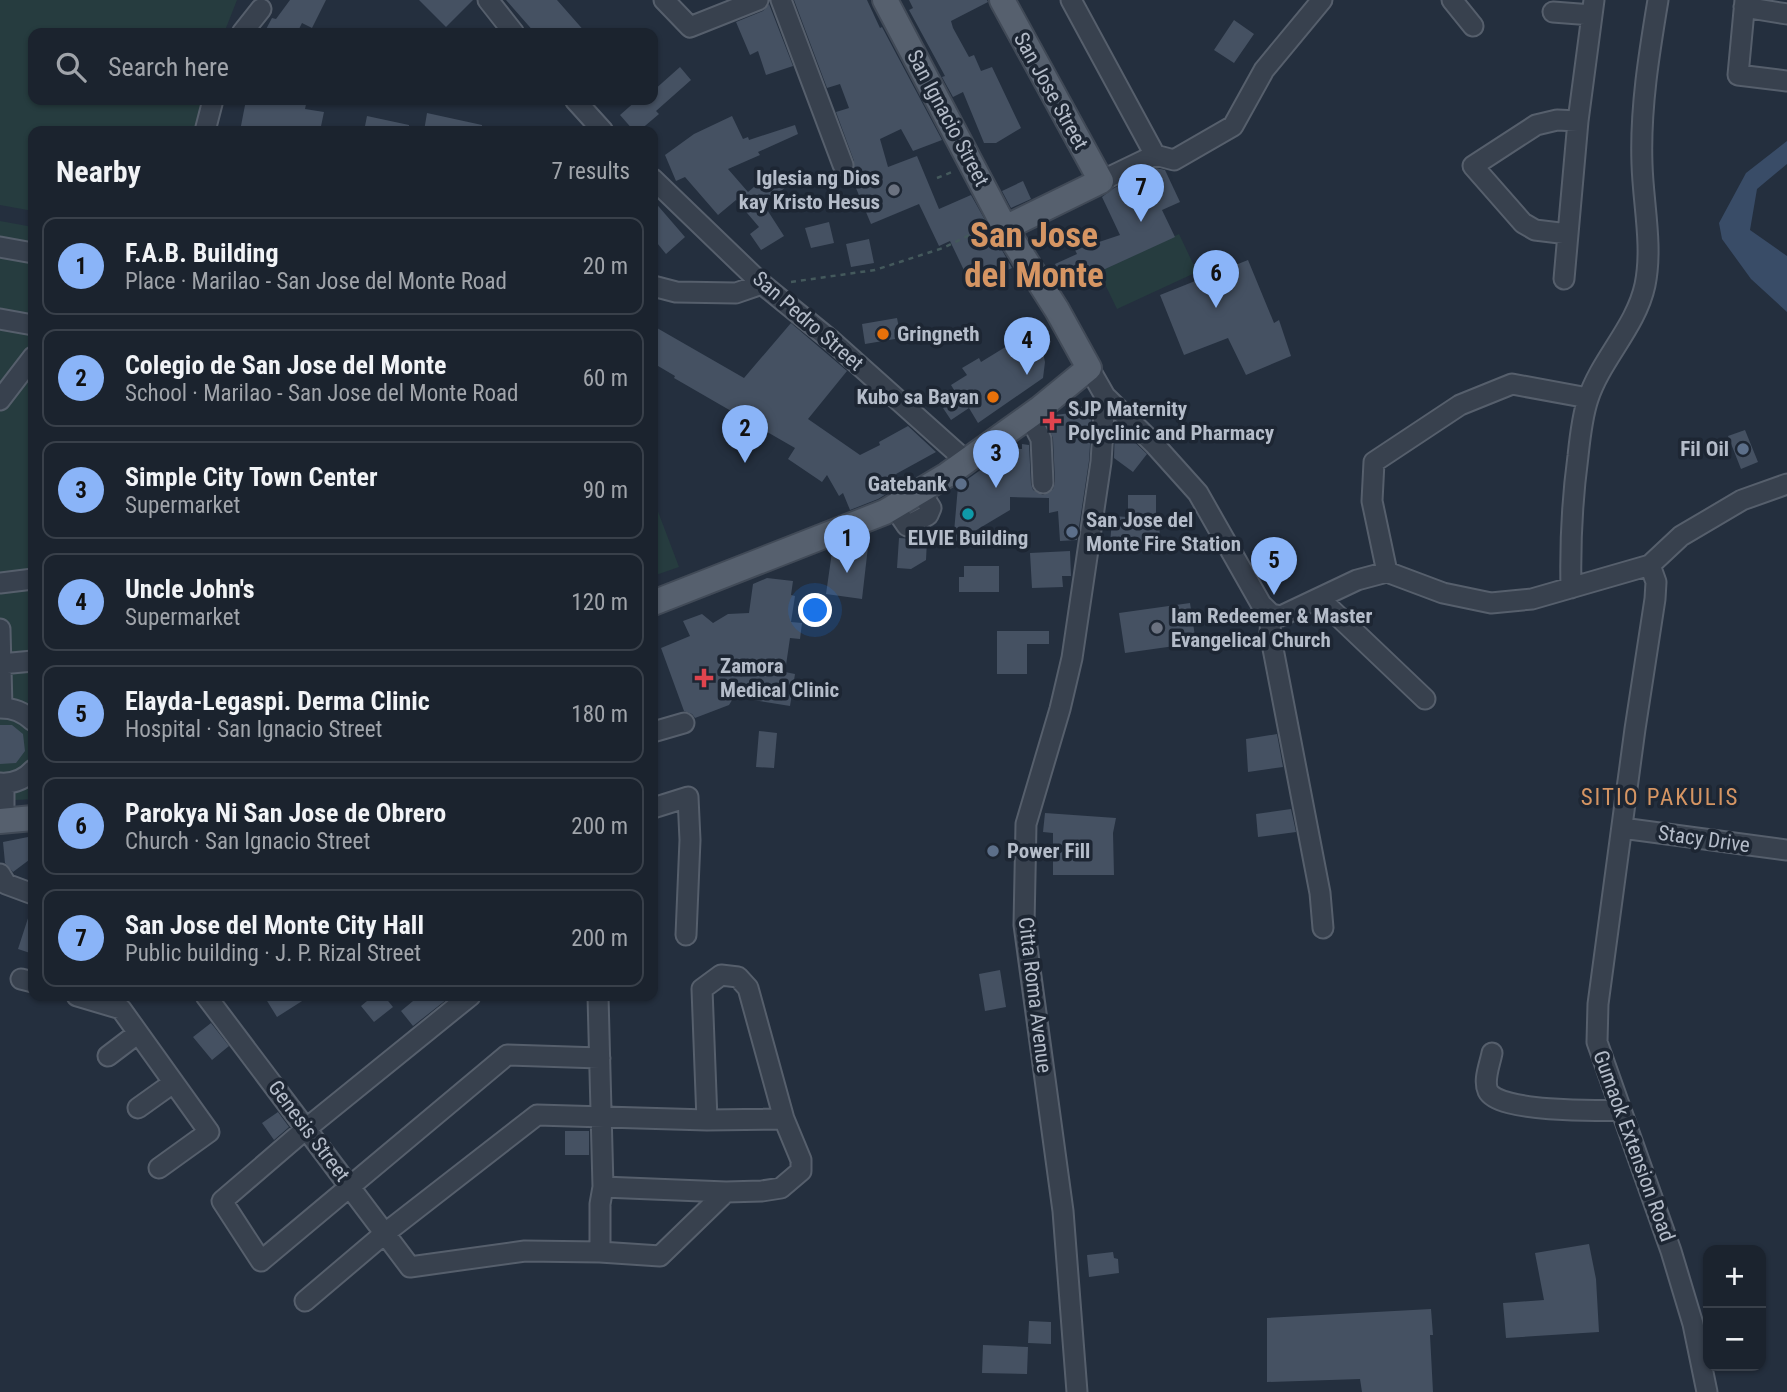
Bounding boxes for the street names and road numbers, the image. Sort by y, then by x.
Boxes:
street label: San Jose Street [1009,28,1093,154]
street label: San Ignacio Street [902,46,994,190]
street label: San Pedro Street [748,267,868,375]
street label: Stacy Drive [1657,821,1752,857]
street label: Citta Roma Avenue [1014,916,1056,1074]
street label: Gumaok Extension Road [1588,1047,1680,1245]
street label: Genesis Street [263,1076,355,1186]

